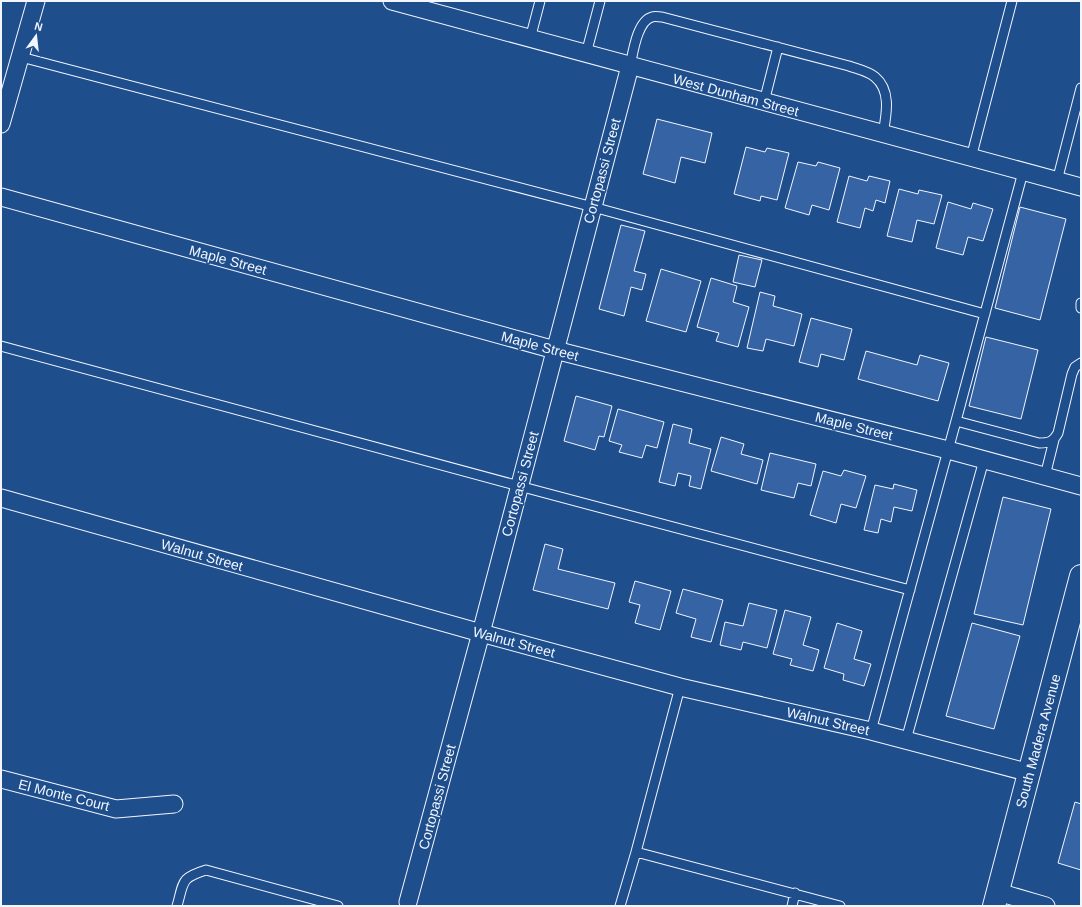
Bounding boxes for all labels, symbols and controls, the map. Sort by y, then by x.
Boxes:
north arrow [16,16,56,56]
text: N [33,20,44,33]
street label: West Dunham Street [671,70,801,120]
street label: Cortopassi Street [580,117,624,225]
street label: Maple Street [188,242,269,278]
street label: Maple Street [500,328,581,364]
street label: Maple Street [814,409,895,443]
street label: Cortopassi Street [498,430,542,538]
street label: Walnut Street [159,536,245,574]
street label: Walnut Street [471,623,557,661]
street label: South Madera Avenue [1012,672,1064,810]
street label: Walnut Street [785,704,871,738]
street label: Cortopassi Street [415,743,459,851]
street label: El Monte Court [17,776,111,814]

